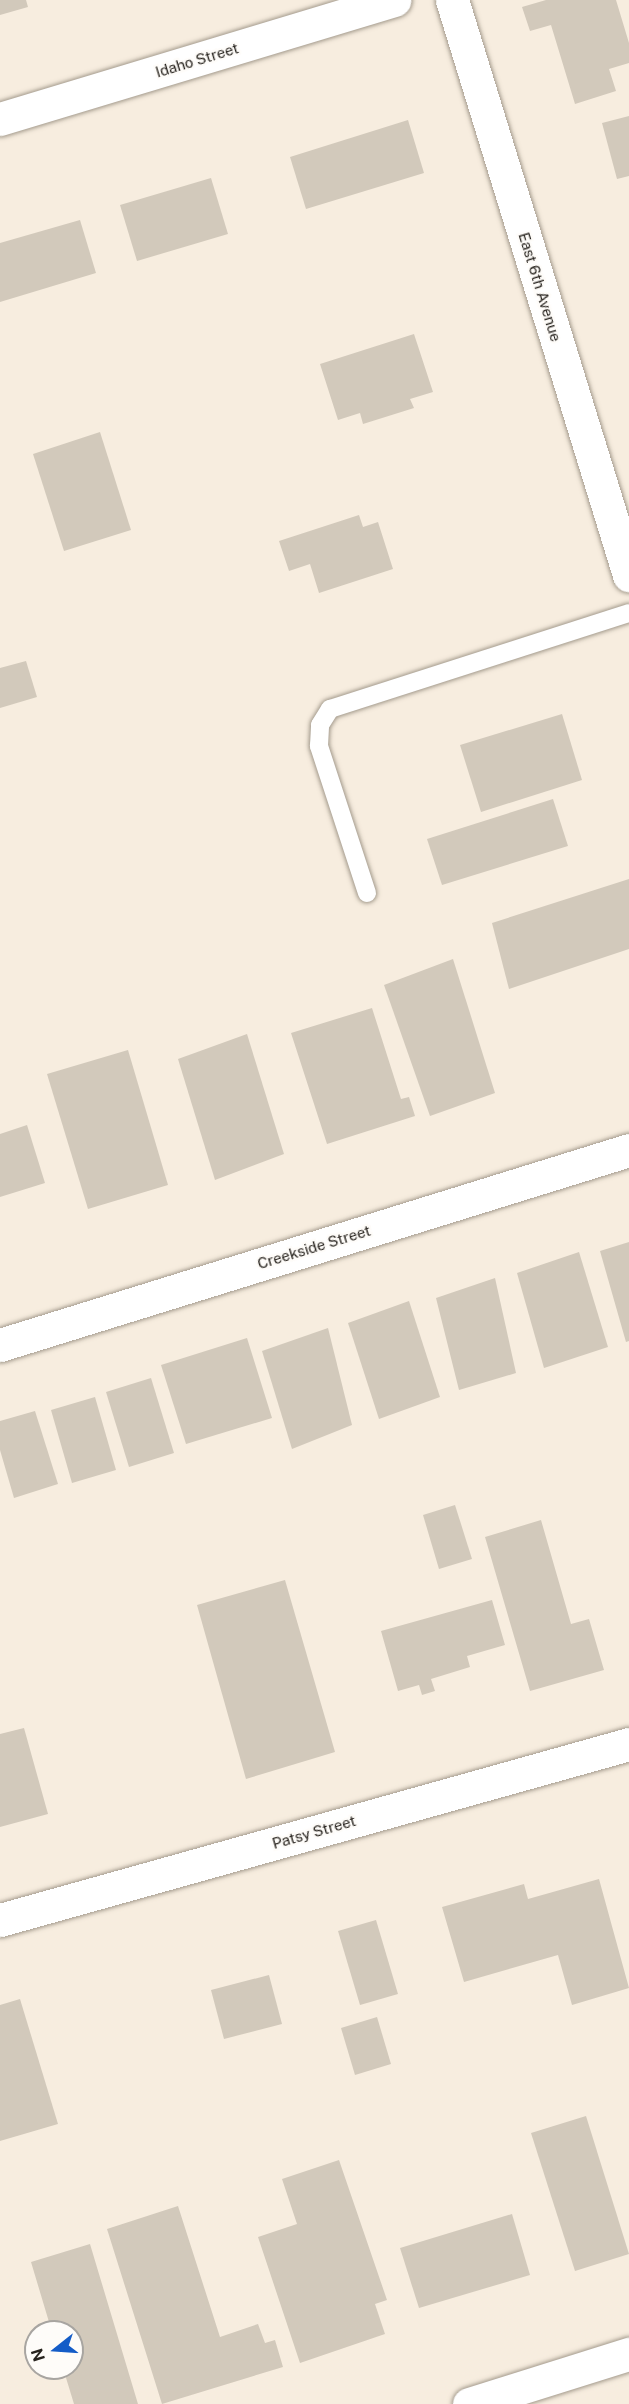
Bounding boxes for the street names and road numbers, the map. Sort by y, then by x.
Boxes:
street label: Idaho Street [153,39,241,81]
street label: East 6th Avenue [515,230,565,344]
street label: Creekside Street [255,1221,373,1273]
street label: Patsy Street [270,1811,358,1853]

